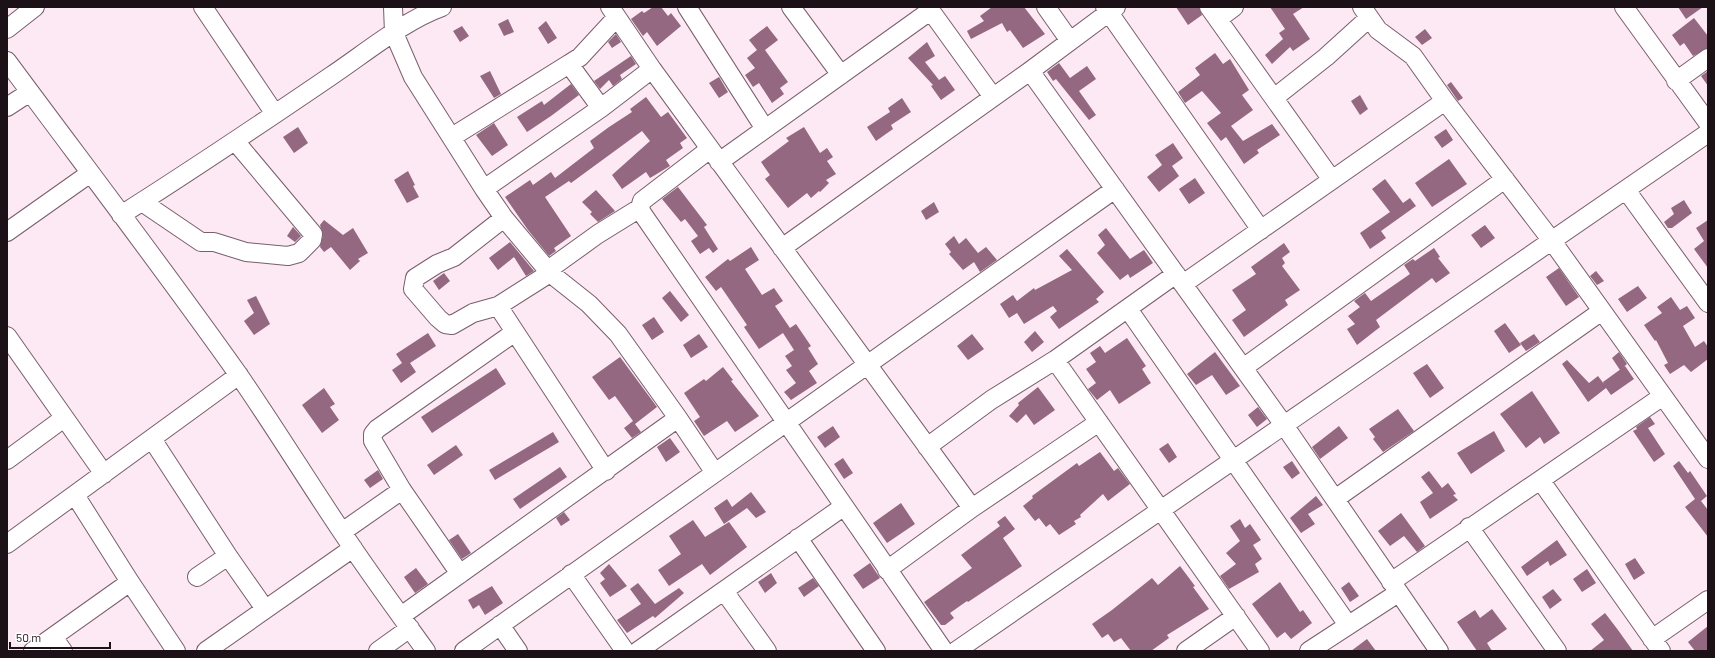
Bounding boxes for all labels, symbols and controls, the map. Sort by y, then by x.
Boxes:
scale bar [10,624,110,650]
text: 50 m [16,630,41,644]

